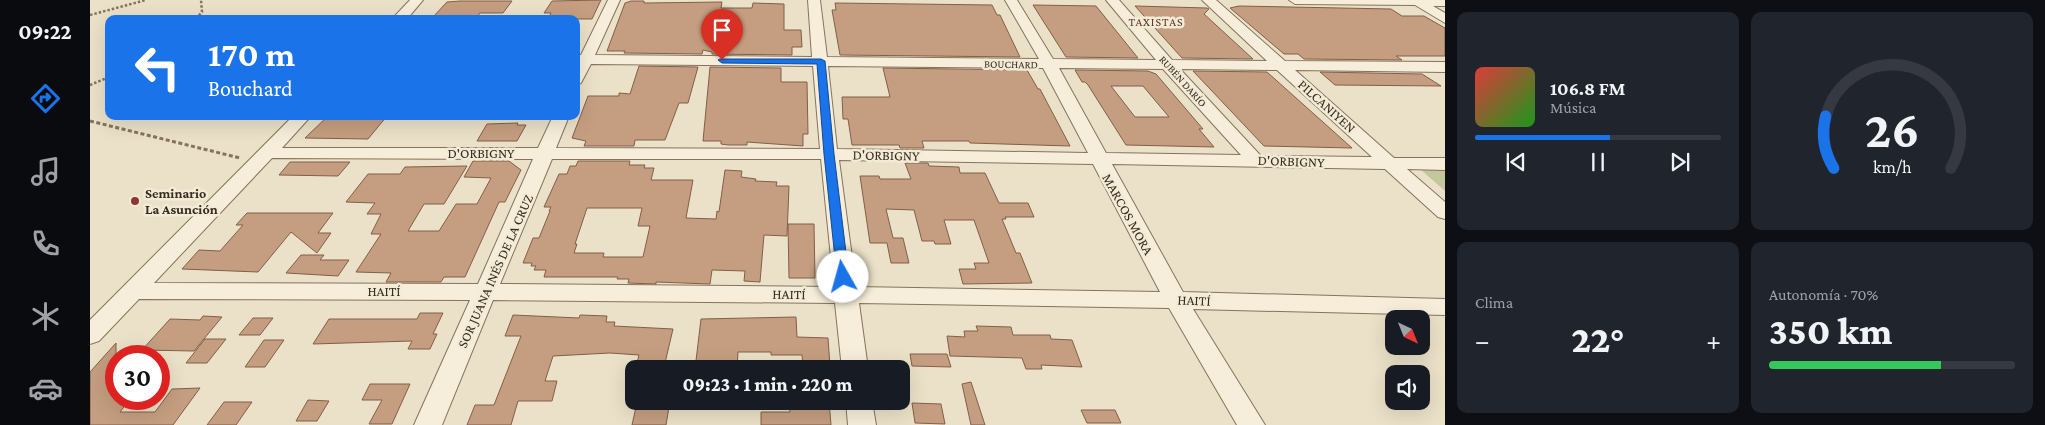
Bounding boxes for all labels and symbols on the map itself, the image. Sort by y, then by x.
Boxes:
pin [701,9,743,60]
district label: TAXISTAS [1128,15,1184,29]
street label: RUBÉN DARÍO [1157,53,1209,109]
street label: BOUCHARD [984,58,1038,70]
street label: PILCANIYEN [1295,76,1359,136]
street label: D'ORBIGNY [448,145,515,161]
street label: D'ORBIGNY [852,146,920,164]
street label: D'ORBIGNY [1257,152,1325,170]
street label: MARCOS MORA [1099,171,1157,257]
place label: Seminario La Asunción [145,185,218,217]
street label: SOR JUANA INÉS DE LA CRUZ [454,192,536,350]
marker: Seminario La Asunción [129,195,141,207]
position arrow [816,250,868,302]
street label: HAITÍ [367,283,401,299]
street label: HAITÍ [772,286,806,302]
street label: HAITÍ [1177,291,1211,309]
north arrow [1385,310,1430,355]
speed limit sign: 30 [105,345,170,410]

